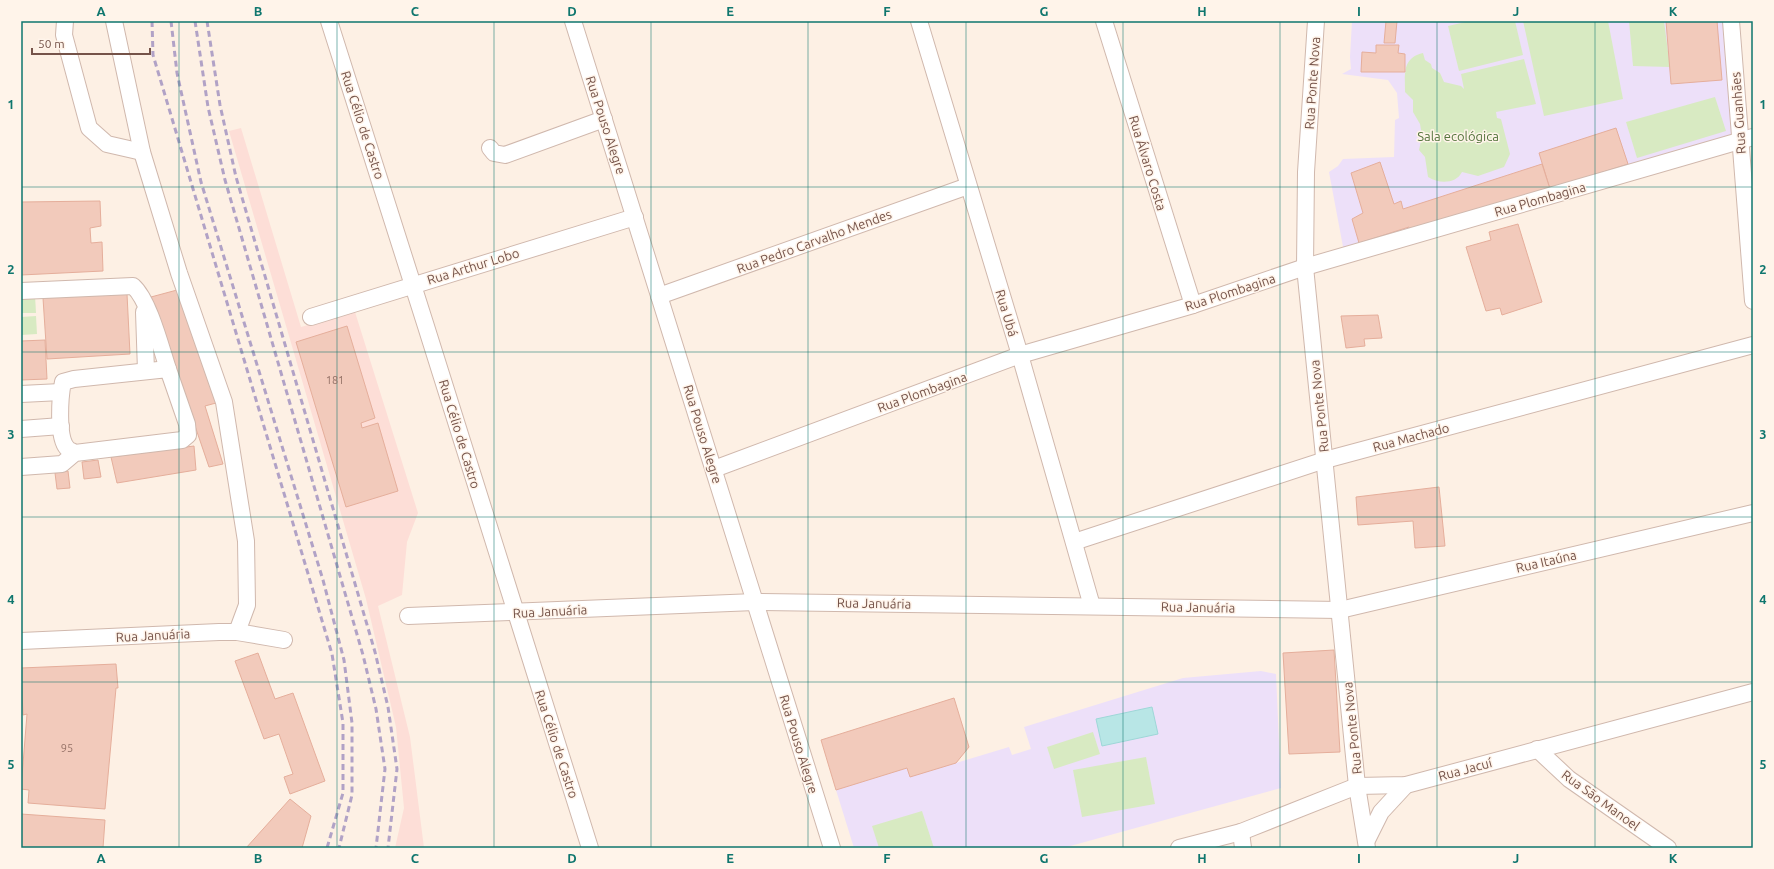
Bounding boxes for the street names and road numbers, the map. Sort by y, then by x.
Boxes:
street label: Rua Ponte Nova [1302,36,1322,130]
street label: Rua Célio de Castro [339,69,387,181]
street label: Rua Guanhães [1728,71,1748,155]
street label: Rua Pouso Alegre [583,74,629,176]
street label: Rua Álvaro Costa [1127,114,1170,212]
street label: Rua Plombagina [1493,179,1587,219]
street label: Rua Pedro Carvalho Mendes [735,206,894,276]
street label: Rua Arthur Lobo [425,245,521,287]
street label: Rua Plombagina [1183,271,1277,313]
street label: Rua Ubá [993,288,1021,338]
street label: Rua Ponte Nova [1307,359,1331,453]
street label: Rua Plombagina [875,369,969,415]
street label: Rua Célio de Castro [437,378,483,490]
street label: Rua Pouso Alegre [681,383,725,485]
street label: Rua Machado [1371,420,1451,454]
street label: Rua Itaúna [1514,547,1578,575]
street label: Rua Januária [837,595,911,611]
street label: Rua Januária [1161,599,1235,615]
street label: Rua Januária [512,602,588,620]
street label: Rua Januária [115,626,191,644]
street label: Rua Ponte Nova [1340,681,1364,775]
street label: Rua Célio de Castro [533,688,581,800]
street label: Rua Pouso Alegre [777,693,821,795]
street label: Rua Jacuí [1437,755,1494,783]
street label: Rua São Manoel [1559,767,1643,833]

